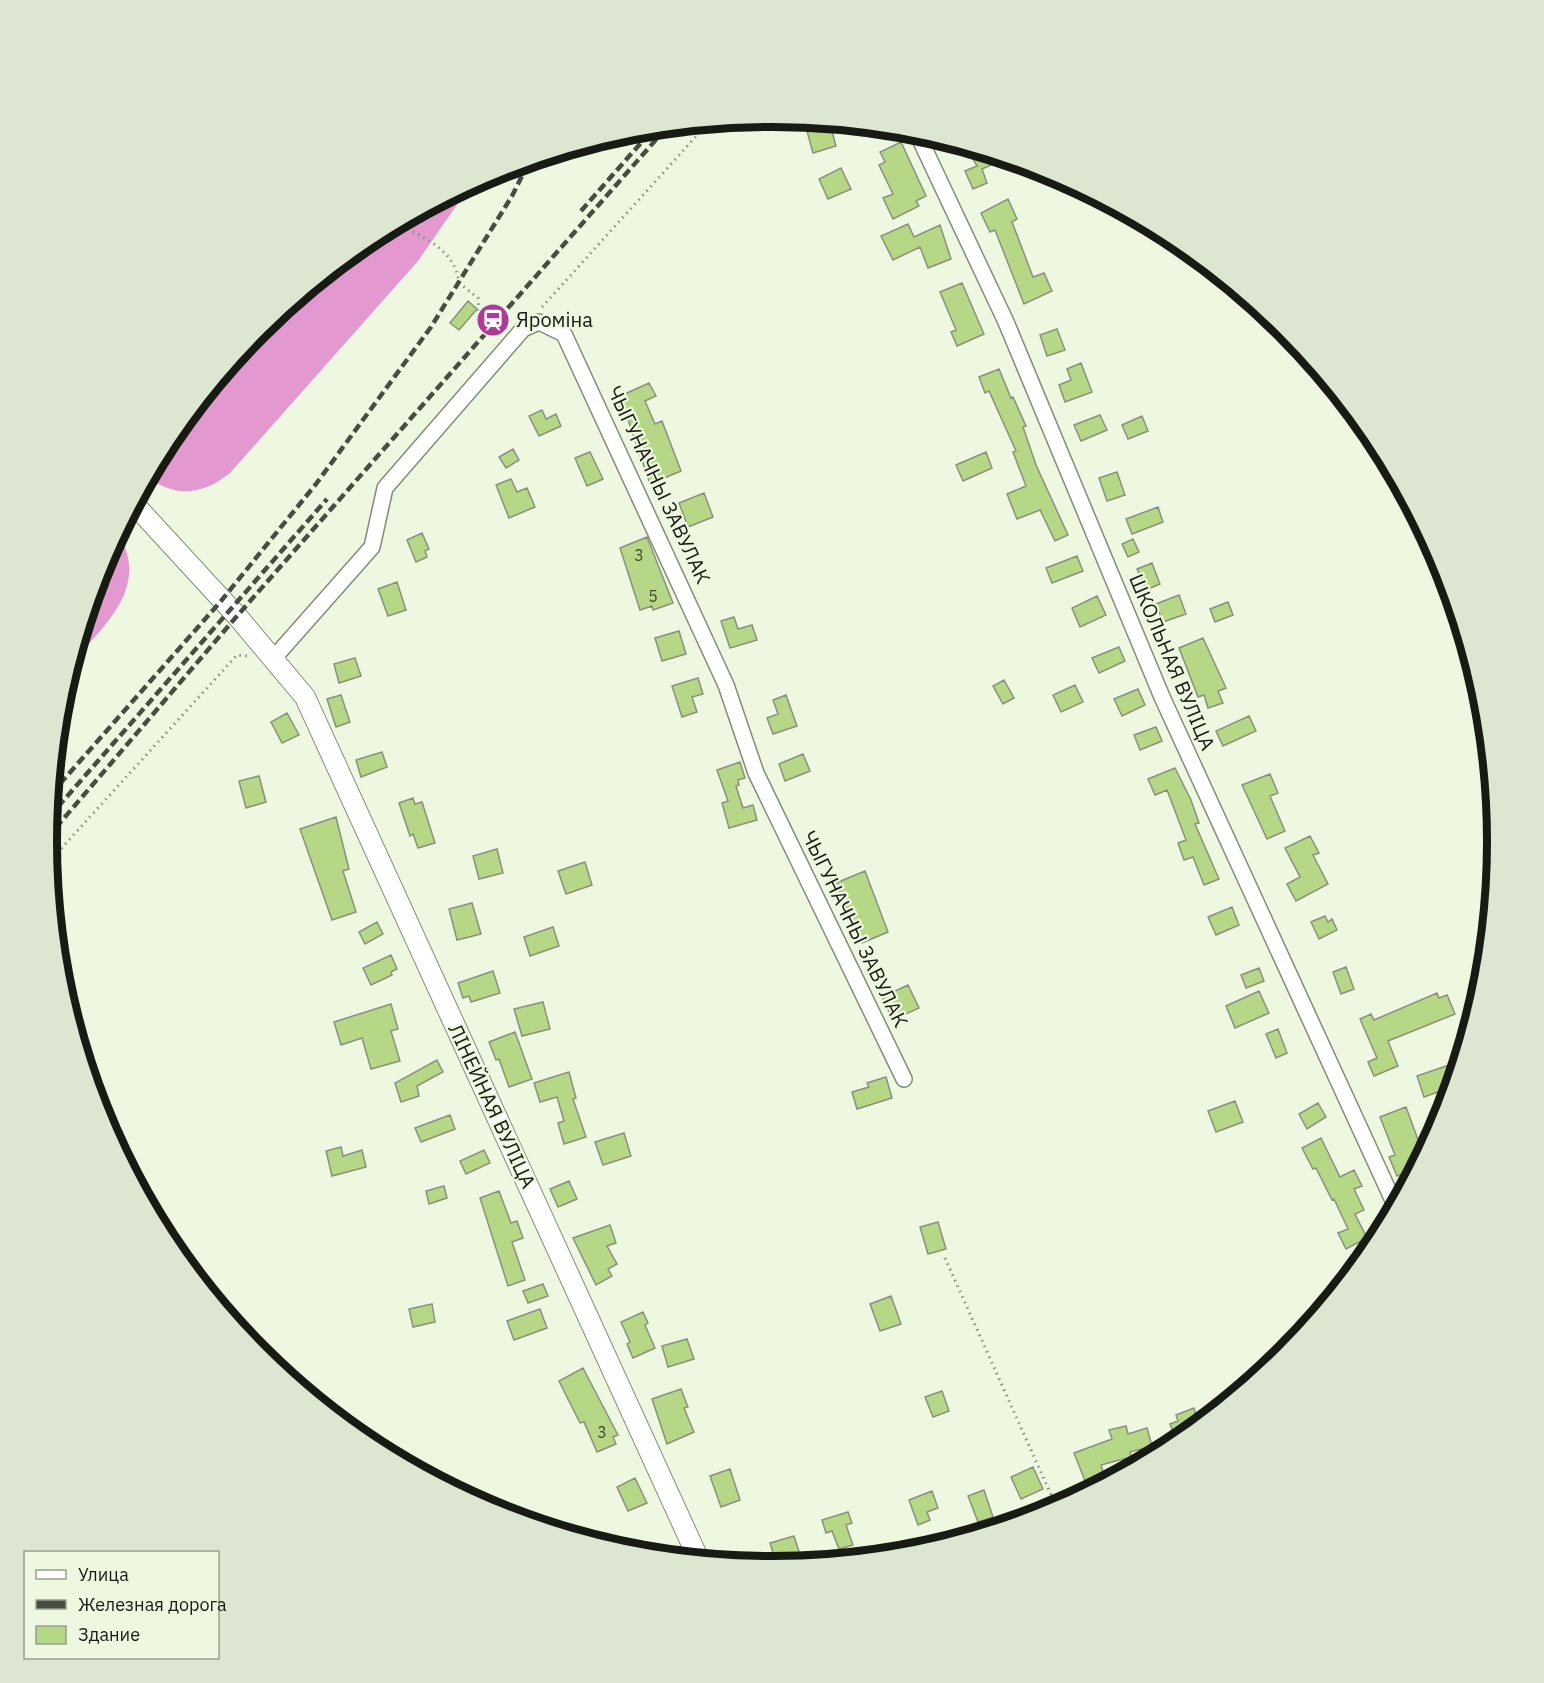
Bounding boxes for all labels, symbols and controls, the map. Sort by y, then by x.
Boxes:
station icon: Яроміна [475,302,511,338]
place label: Яроміна [516,306,593,333]
street label: ЧЫГУНАЧНЫ ЗАВУЛАК [602,381,717,588]
house number: 3 [634,545,644,565]
street label: ШКОЛЬНАЯ ВУЛІЦА [1123,570,1222,754]
house number: 5 [648,586,658,606]
street label: ЧЫГУНАЧНЫ ЗАВУЛАК [796,826,915,1032]
street label: ЛІНЕЙНАЯ ВУЛІЦА [442,1019,543,1193]
house number: 3 [597,1422,607,1442]
legend [24,1551,219,1659]
text: Улица [78,1563,129,1586]
text: Железная дорога [78,1593,227,1616]
text: Здание [78,1623,140,1646]

